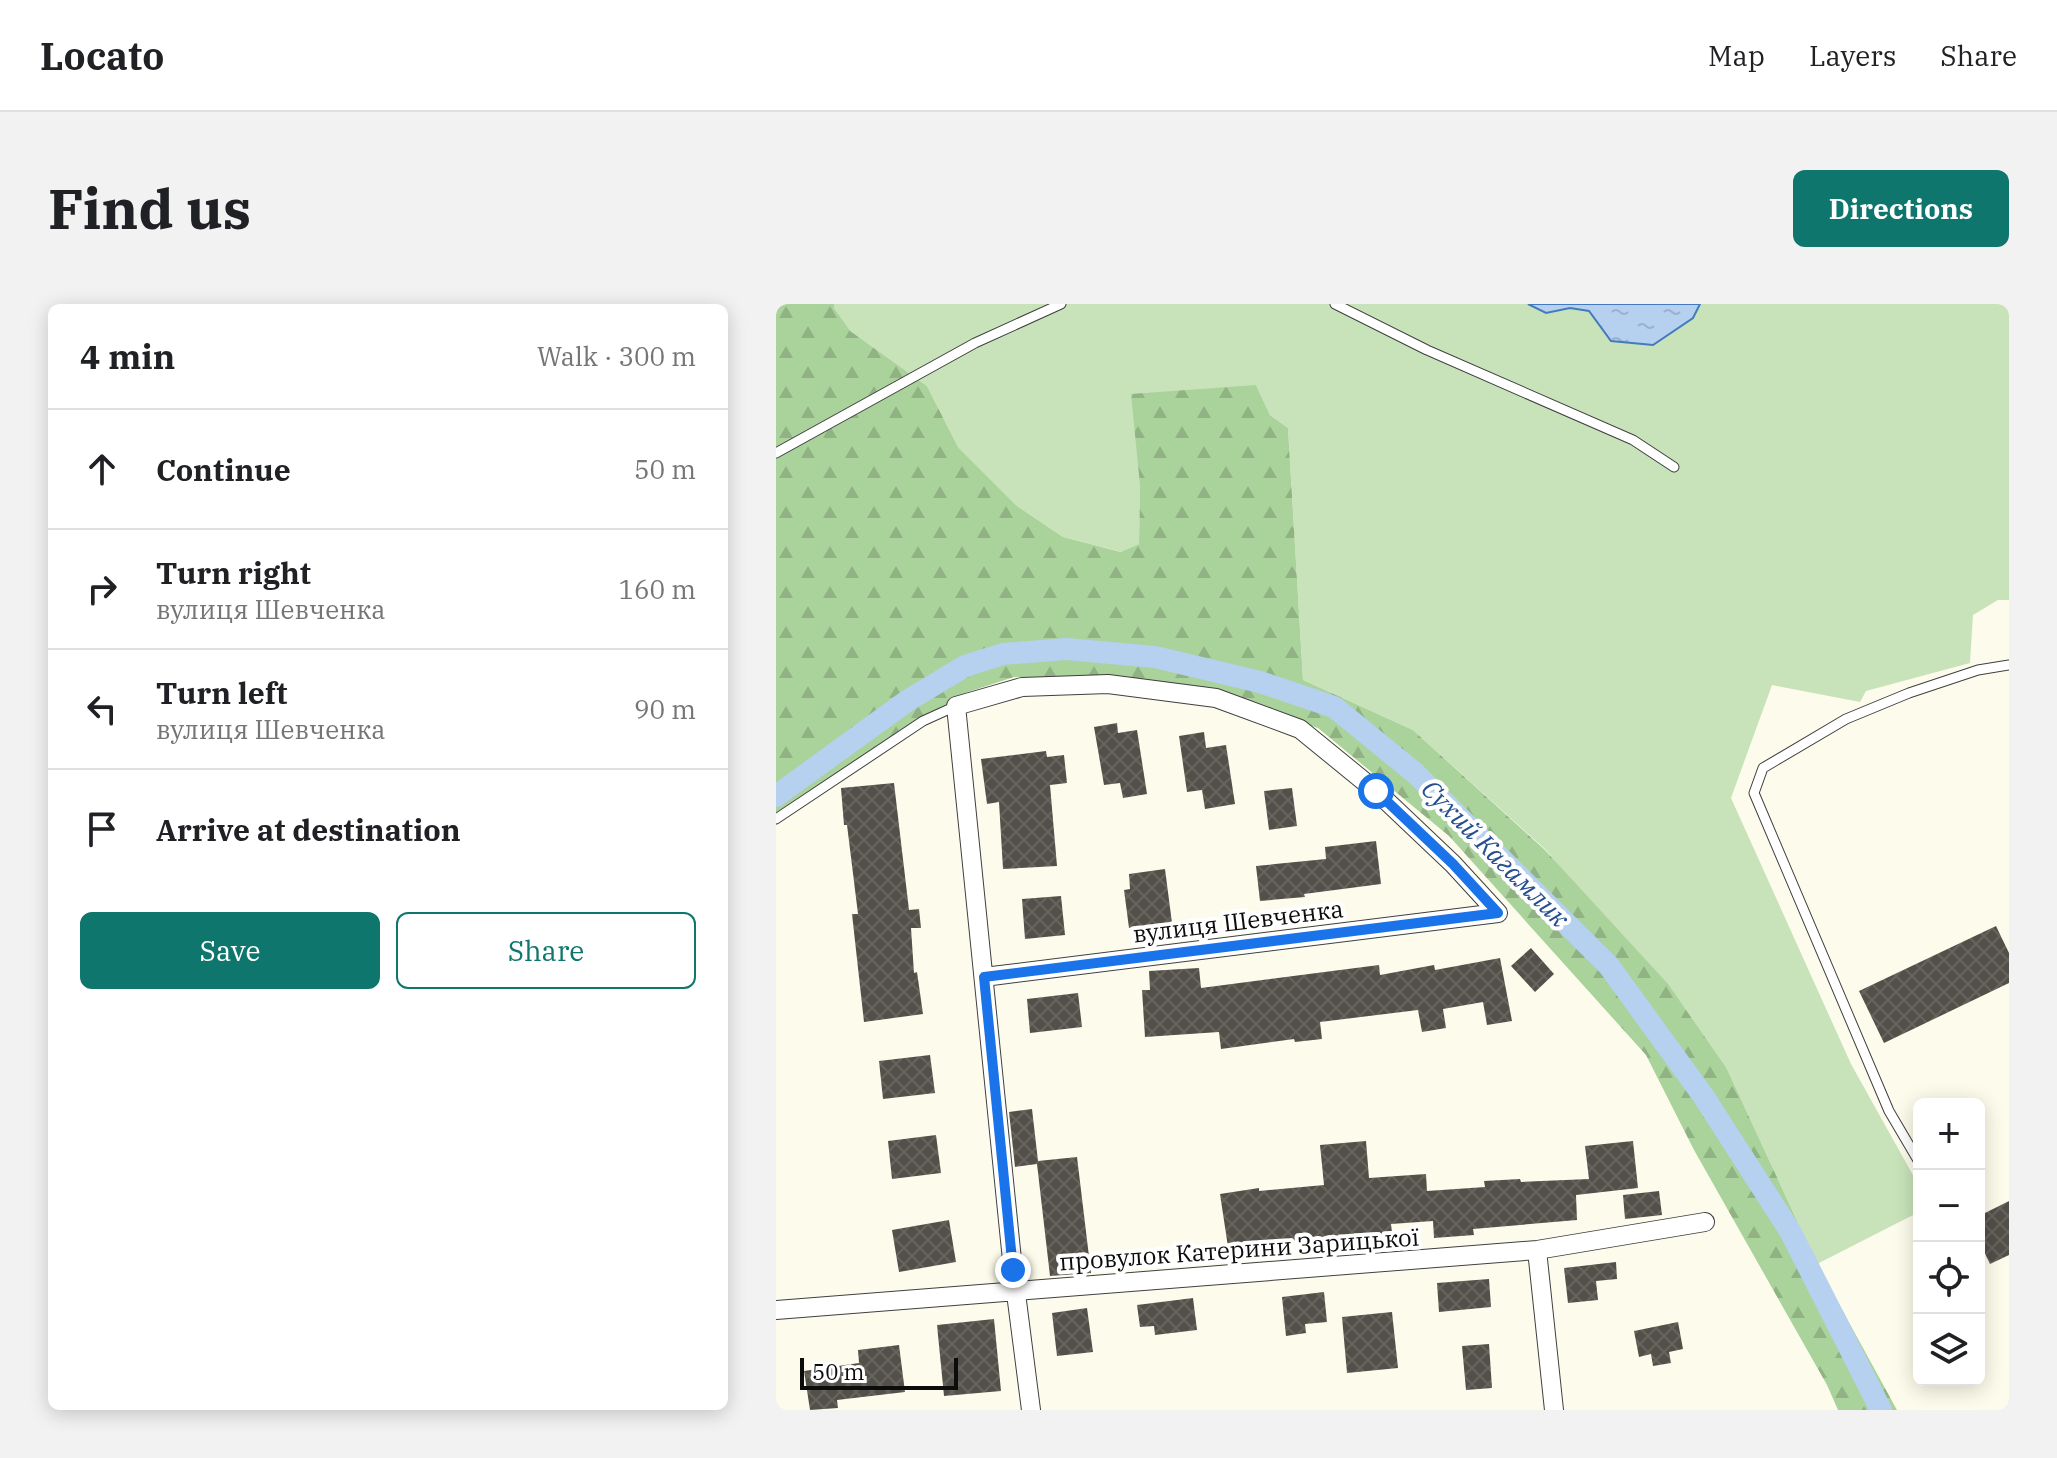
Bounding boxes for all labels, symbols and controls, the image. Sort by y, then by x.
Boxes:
text: Locato [40,31,164,80]
text: Map [1708,37,1765,74]
text: Layers [1809,37,1896,74]
text: Share [1940,37,2017,74]
button: Directions [1793,170,2009,247]
text: Find us [48,172,251,244]
text: 4 min [80,334,175,378]
text: Walk · 300 m [537,339,696,373]
icon: ahead [80,447,124,491]
text: Continue [156,450,291,489]
text: 50 m [634,452,696,486]
text: Turn right [156,553,311,592]
icon: right [80,567,124,611]
text: 160 m [618,572,696,606]
text: вулиця Шевченка [156,592,385,626]
text: Turn left [156,673,288,712]
icon: left [80,687,124,731]
text: 90 m [634,692,696,726]
text: вулиця Шевченка [156,712,385,746]
water label: Сухий Кагамлик [1415,772,1578,935]
route start [1358,773,1394,809]
icon: arrive [80,807,124,851]
text: Arrive at destination [156,810,461,849]
street label: вулиця Шевченка [1131,892,1345,950]
button: Save [80,912,380,989]
button: Share [396,912,696,989]
map controls [1913,1098,1985,1386]
button: + [1913,1098,1985,1170]
button: − [1913,1170,1985,1242]
street label: провулок Катерини Зарицької [1058,1220,1421,1278]
button: locate [1913,1242,1985,1314]
route end [995,1252,1031,1288]
button: layers [1913,1314,1985,1386]
scale bar [800,1354,958,1390]
text: 50 m [812,1357,864,1386]

